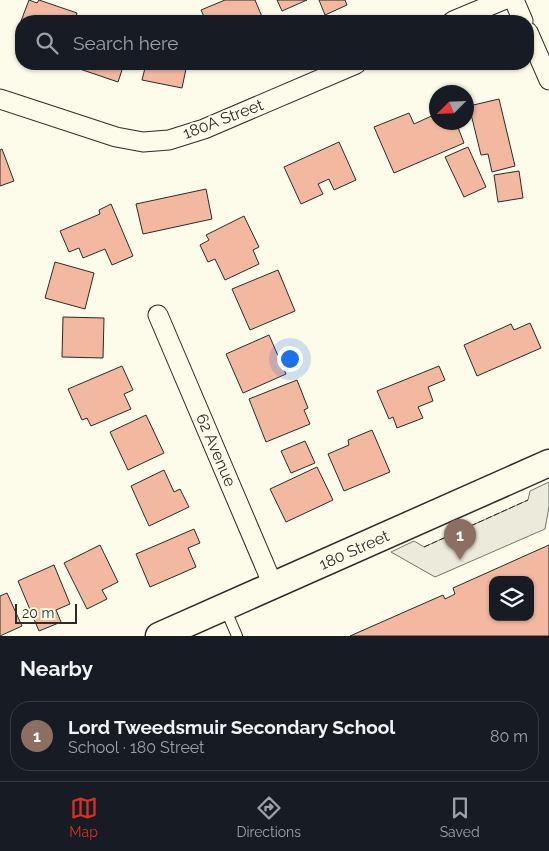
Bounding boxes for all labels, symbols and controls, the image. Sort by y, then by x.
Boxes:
search box [15,15,534,70]
icon: search [33,29,61,57]
text: Search here [73,32,179,54]
north arrow [429,85,474,130]
street label: 180A Street [180,95,266,143]
your location [277,346,303,372]
street label: 62 Avenue [192,411,240,489]
pin: 1 [444,519,476,560]
street label: 180 Street [316,526,393,574]
map controls [489,576,534,621]
button: layers [489,576,534,621]
scale bar [15,601,78,624]
text: 20 m [22,605,54,621]
text: Nearby [20,656,93,681]
text: Lord Tweedsmuir Secondary School [68,716,395,738]
text: 1 [33,727,41,746]
text: 80 m [490,727,528,746]
text: School · 180 Street [68,738,204,757]
tab: Map [69,794,98,840]
tab: Directions [236,794,301,840]
tab: Saved [440,794,480,840]

